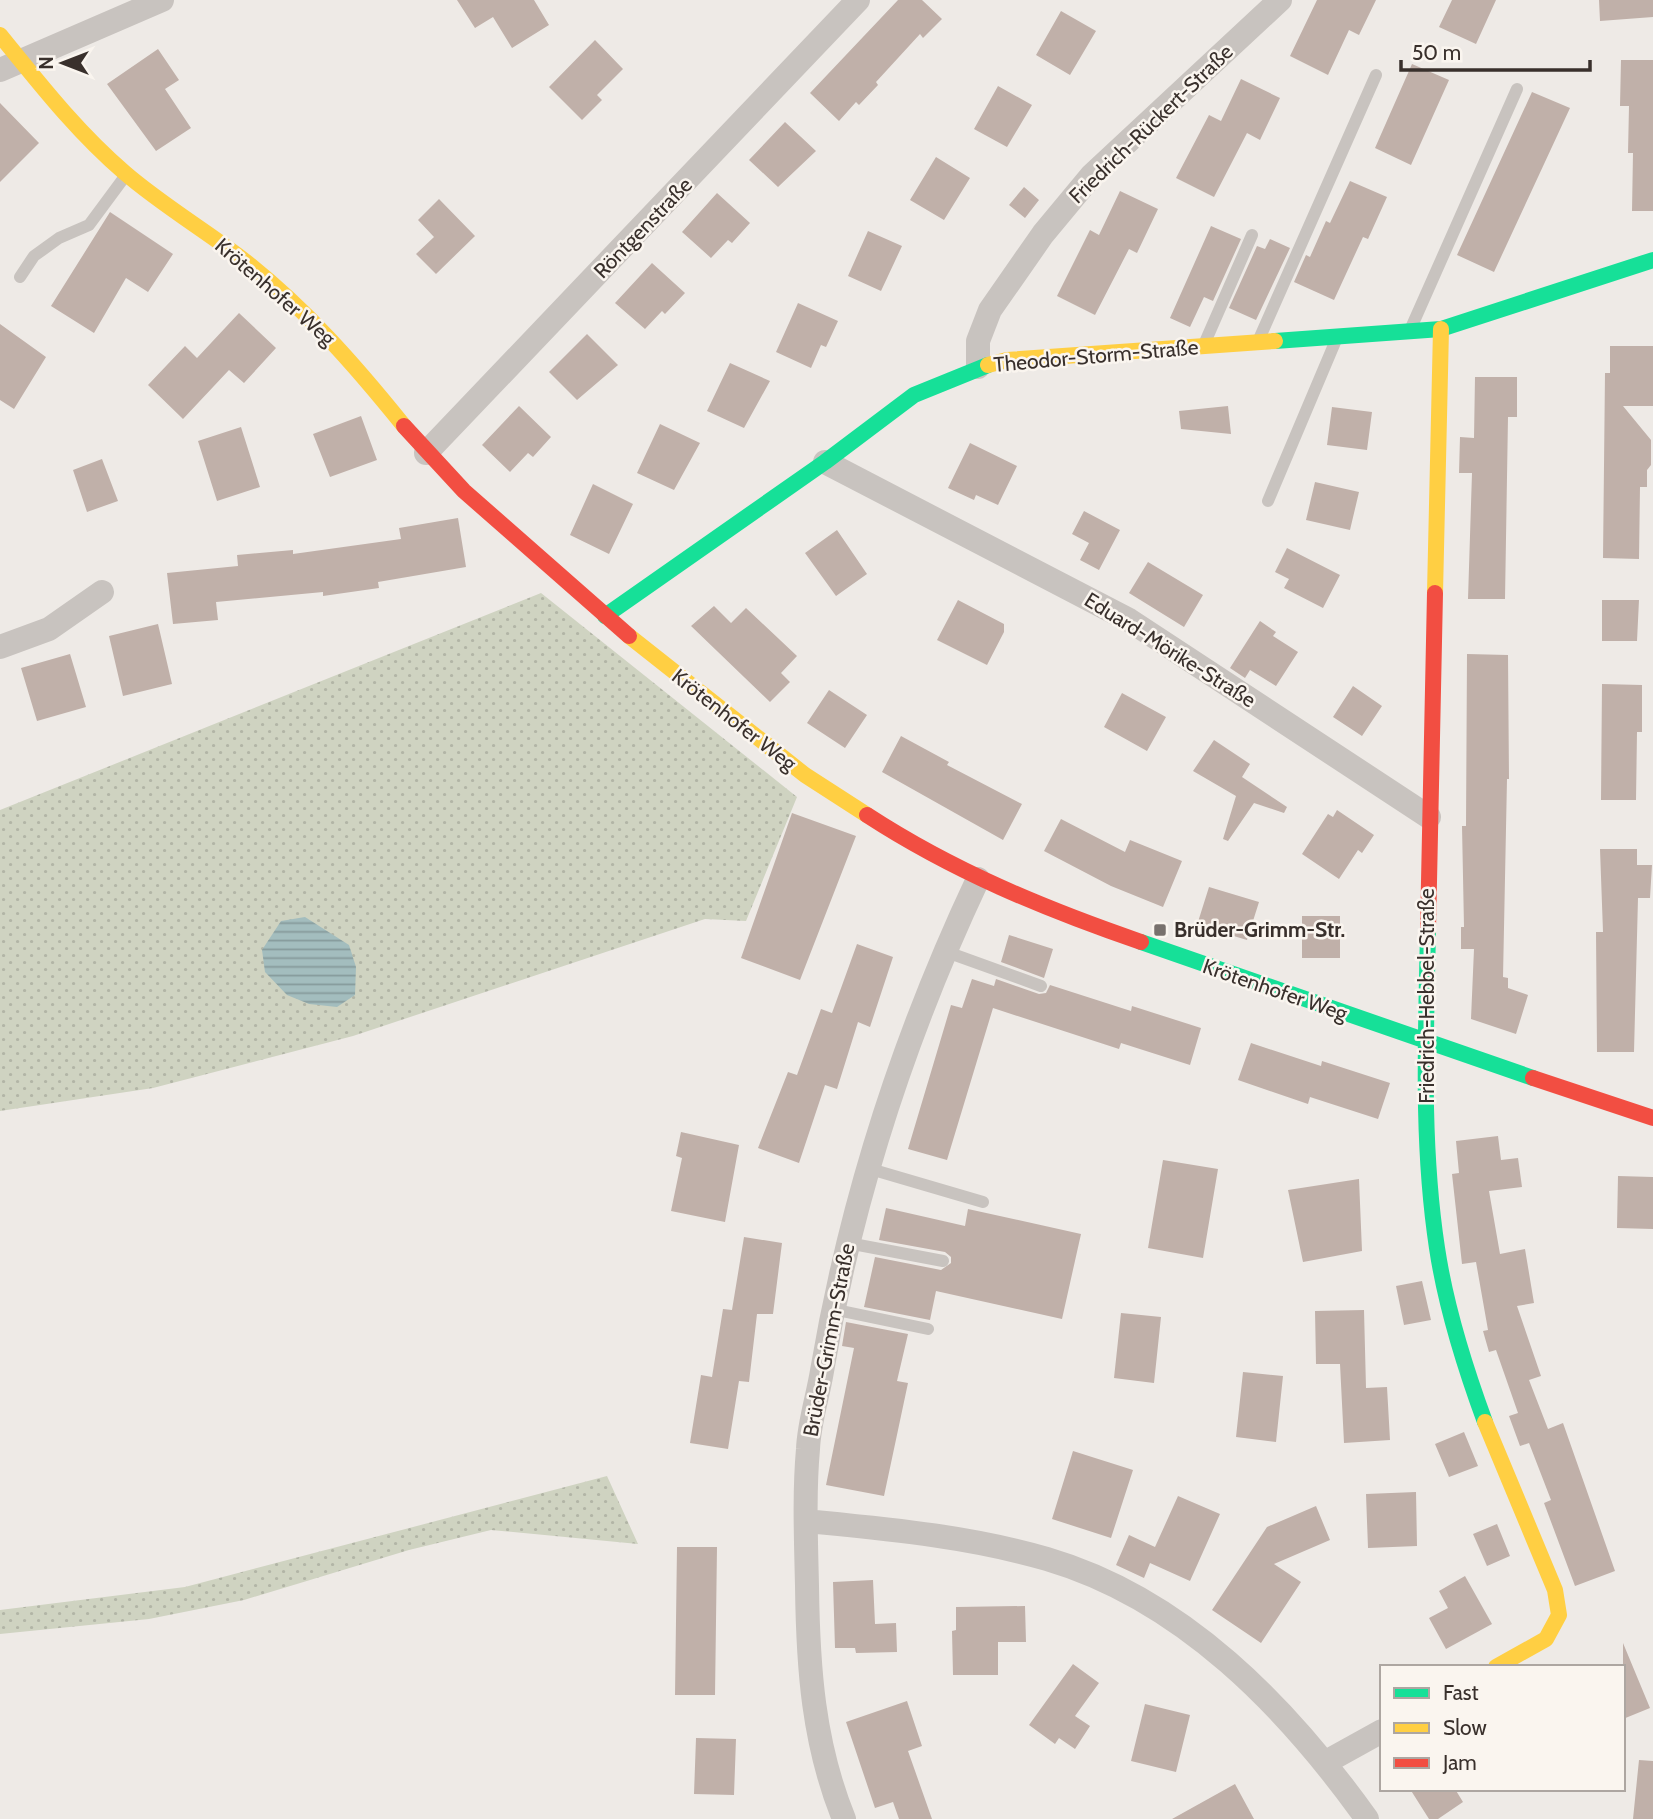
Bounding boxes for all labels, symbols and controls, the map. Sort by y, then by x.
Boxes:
north arrow [28,28,98,98]
scale bar [1401,28,1590,72]
street label: Friedrich-Rückert-Straße [1064,39,1238,208]
text: 50 m [1412,40,1461,65]
text: N [35,56,58,70]
street label: Röntgenstraße [588,172,697,283]
street label: Krötenhofer Weg [210,233,341,351]
street label: Theodor-Storm-Straße [993,334,1200,377]
street label: Eduard-Mörike-Straße [1080,587,1261,713]
street label: Krötenhofer Weg [667,663,802,776]
street label: Friedrich-Hebbel-Straße [1414,888,1439,1104]
place label: Brüder-Grimm-Str. [1174,917,1345,942]
marker: Brüder-Grimm-Str. [1152,922,1168,938]
street label: Krötenhofer Weg [1200,953,1351,1026]
street label: Brüder-Grimm-Straße [797,1241,860,1439]
legend [1380,1665,1625,1791]
text: Fast [1443,1680,1479,1705]
text: Slow [1443,1715,1487,1740]
text: Jam [1442,1750,1477,1775]

